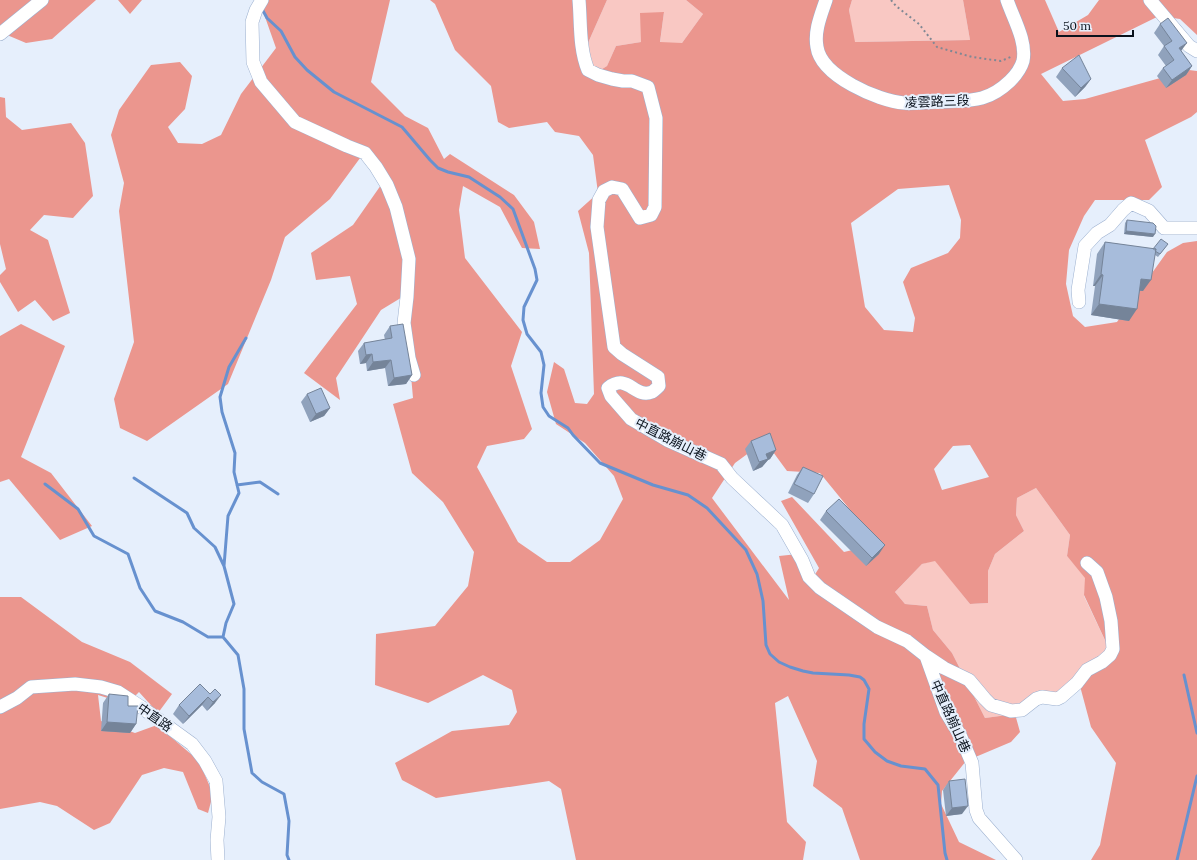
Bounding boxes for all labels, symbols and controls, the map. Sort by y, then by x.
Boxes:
scale bar [1057,12,1133,38]
text: 50 m [1063,18,1091,33]
street label: 凌雲路三段 [904,92,970,111]
street label: 中直路崩山巷 [632,414,709,465]
street label: 中直路崩山巷 [927,677,974,755]
street label: 中直路 [134,699,176,736]

